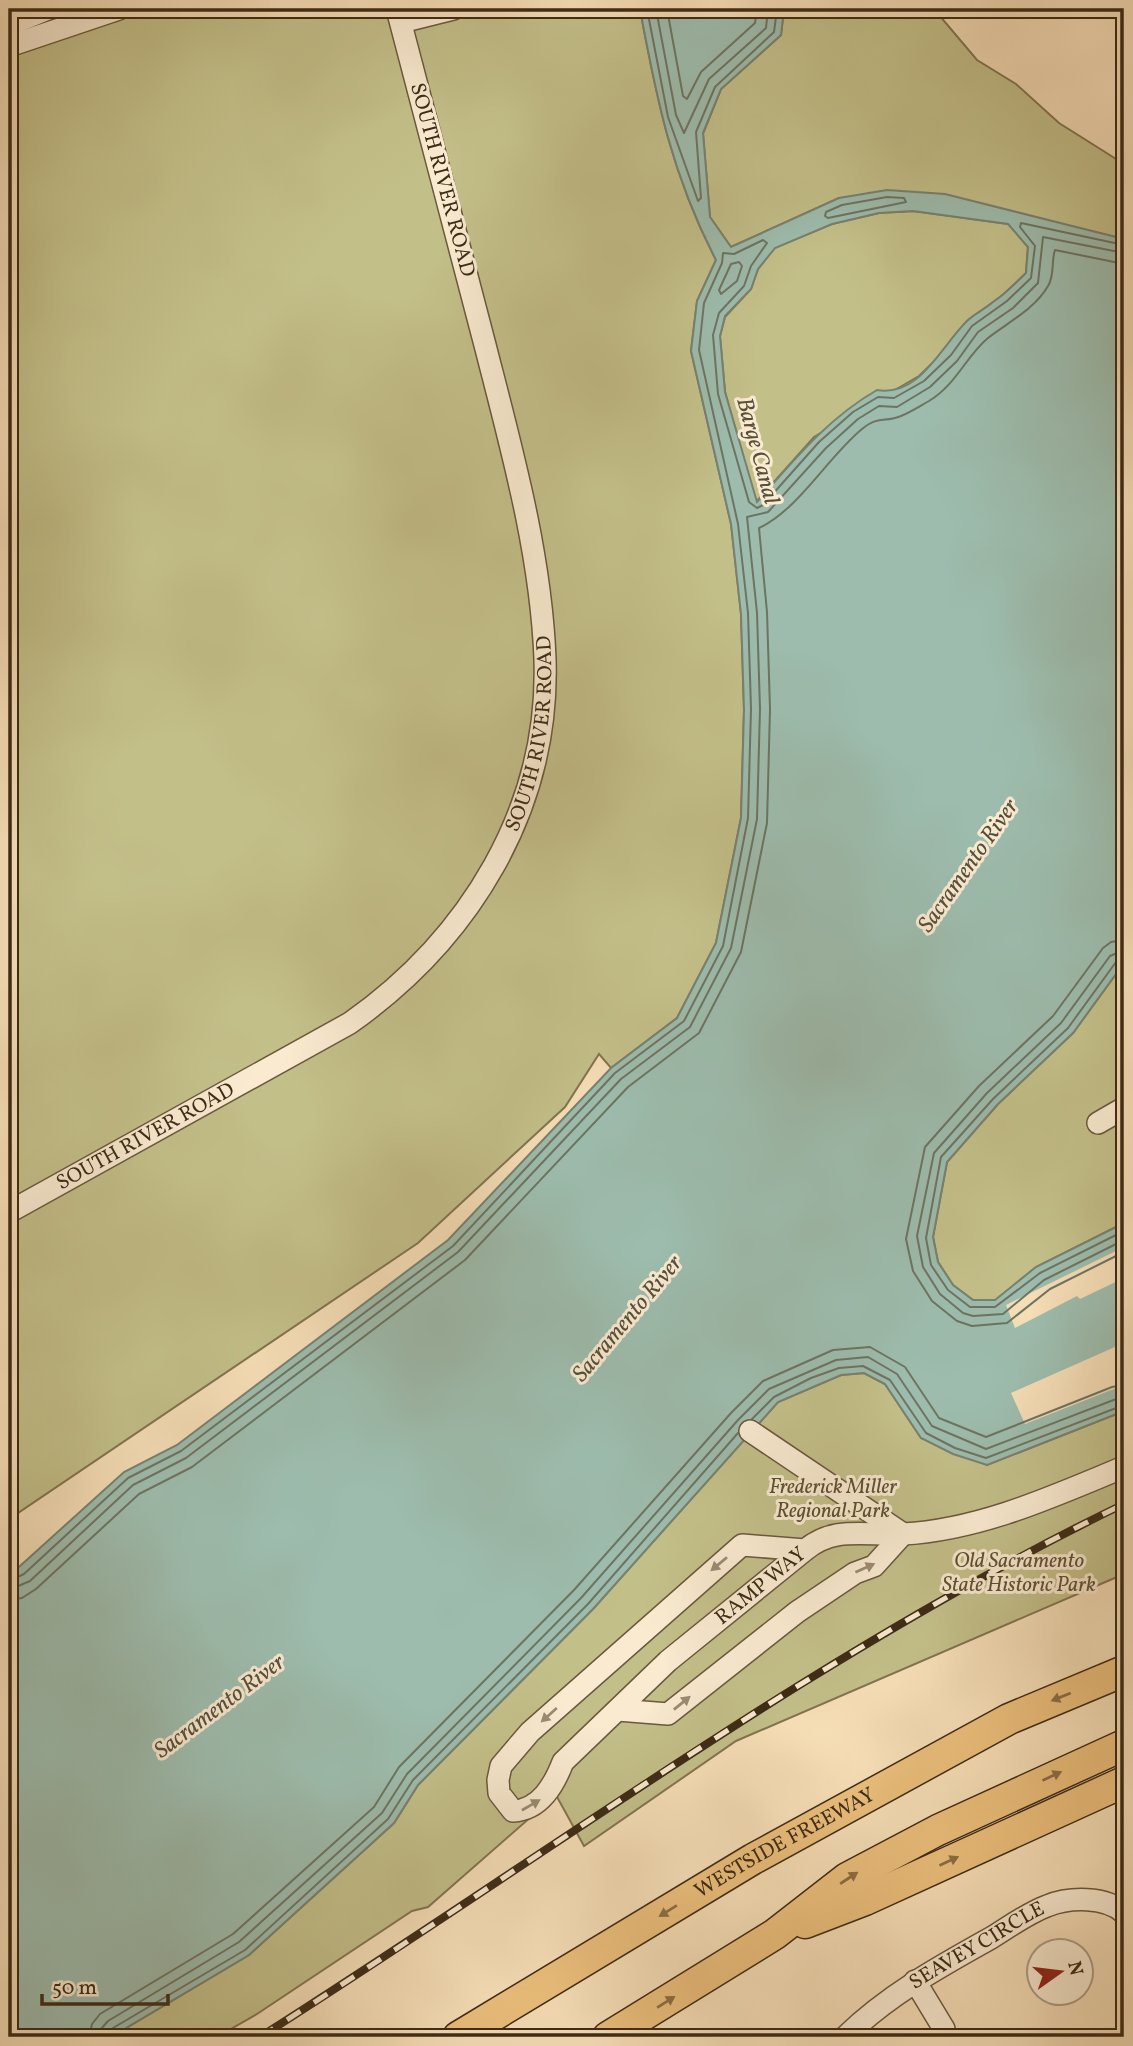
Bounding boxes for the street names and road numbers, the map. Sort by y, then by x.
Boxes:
street label: SOUTH RIVER ROAD [402,80,482,280]
street label: SOUTH RIVER ROAD [498,635,560,836]
street label: SOUTH RIVER ROAD [51,1075,240,1197]
street label: RAMP WAY [709,1540,812,1632]
street label: WESTSIDE FREEWAY [689,1781,880,1906]
street label: SEAVEY CIRCLE [904,1894,1049,1997]

